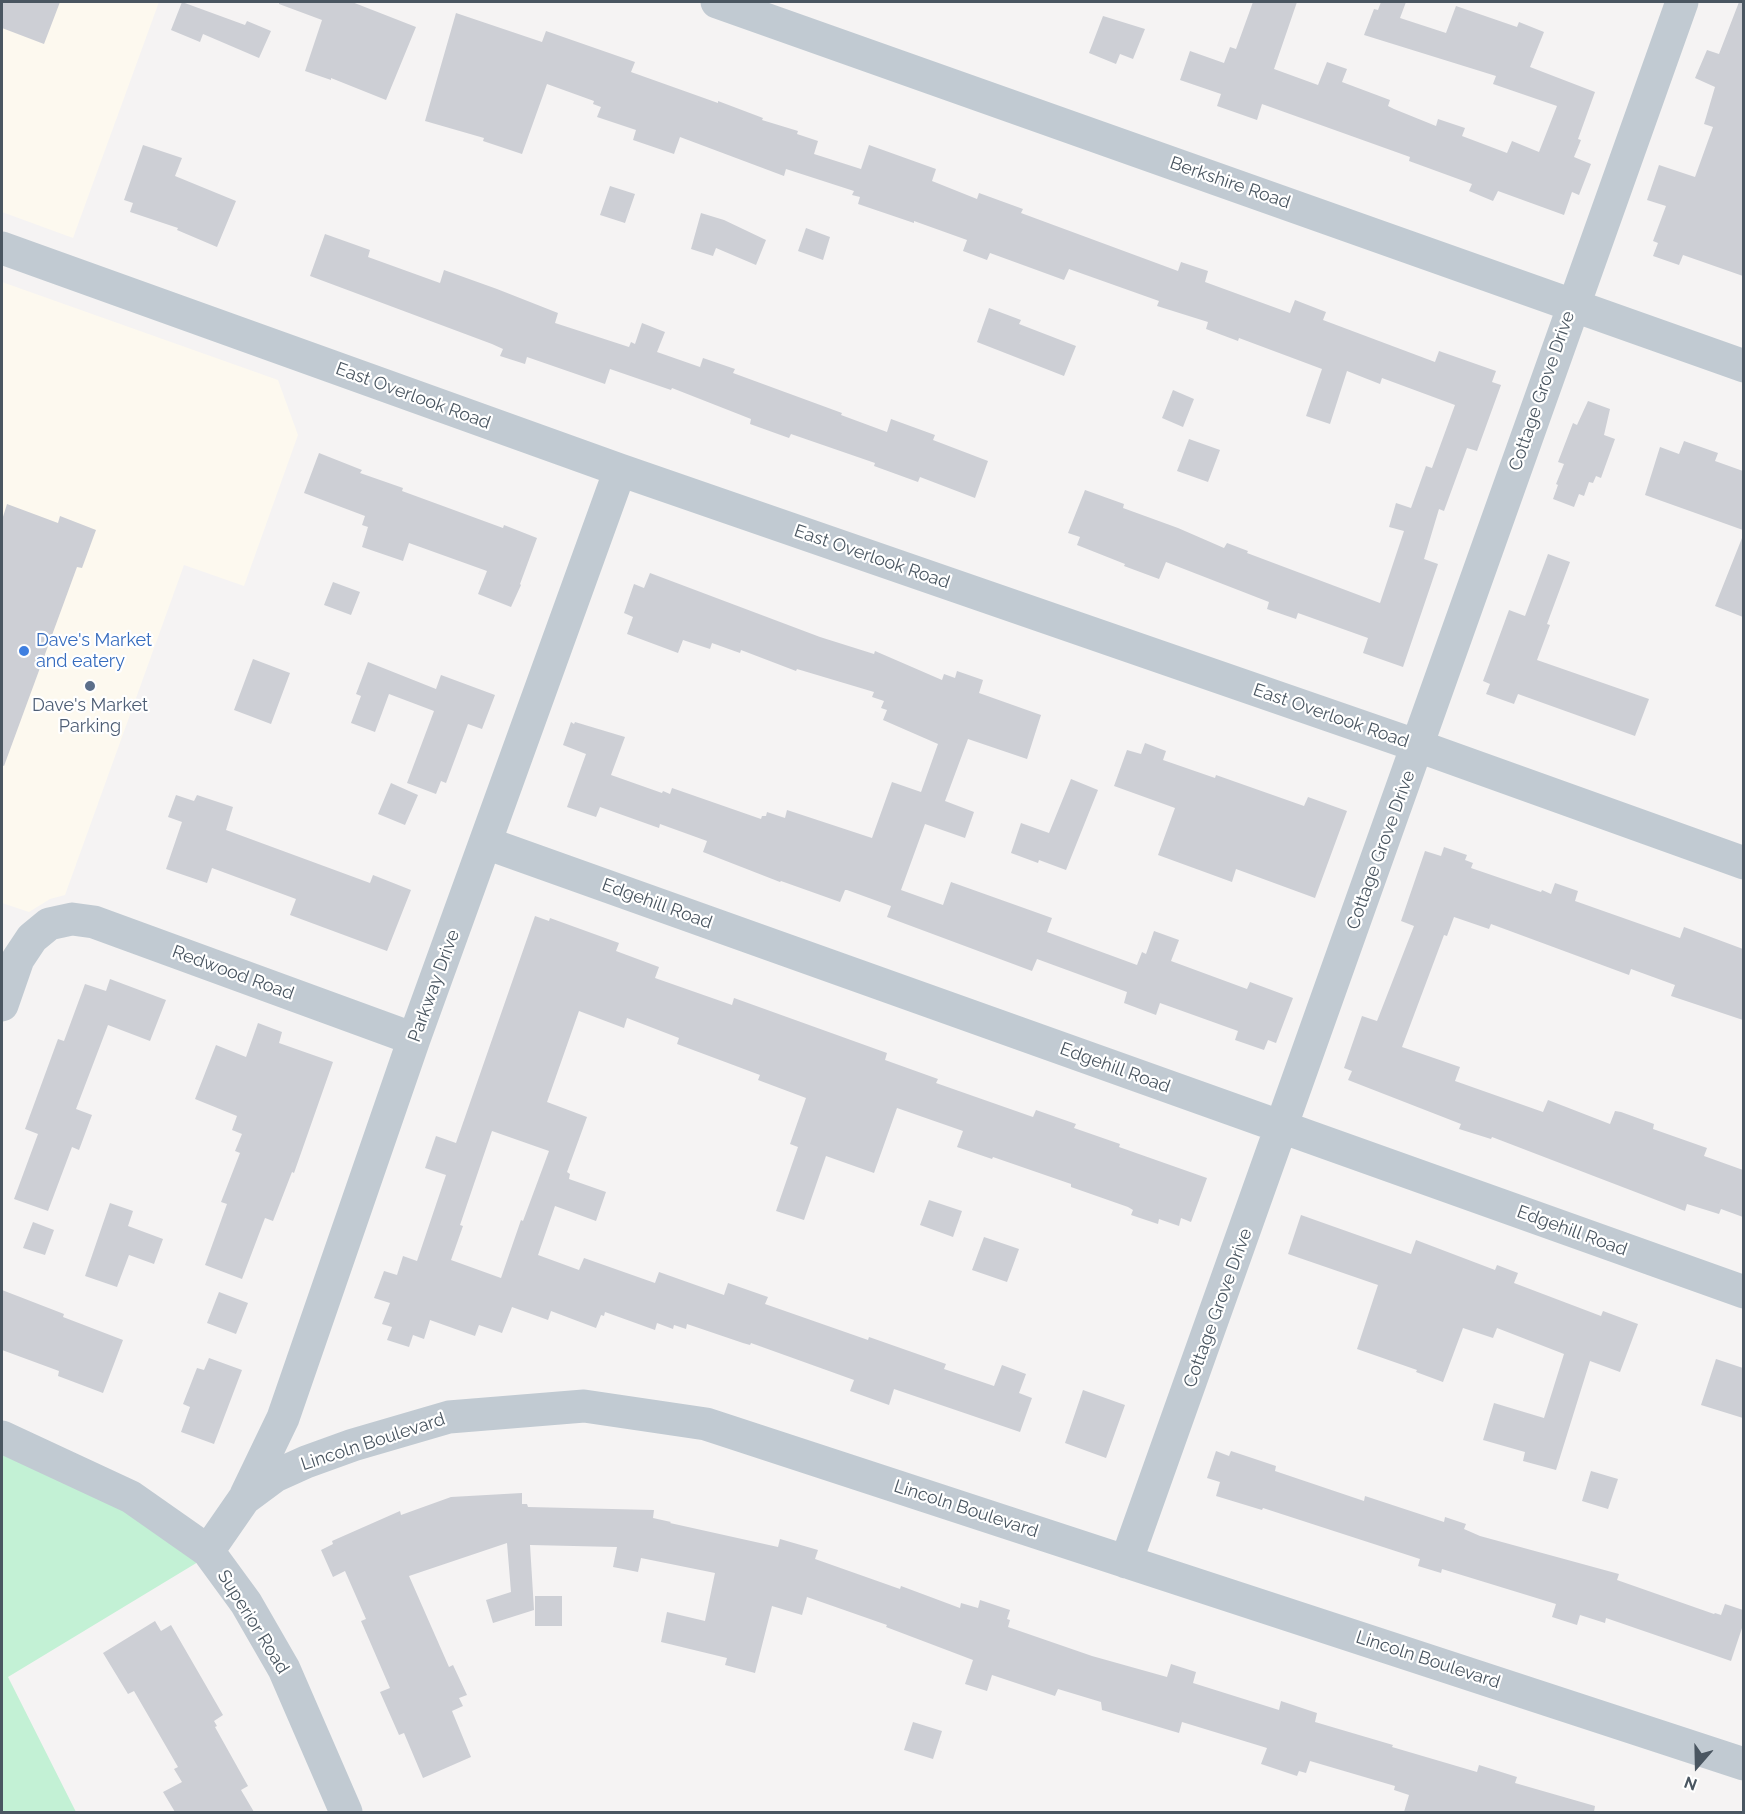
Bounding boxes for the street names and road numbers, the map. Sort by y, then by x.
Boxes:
street label: Berkshire Road [1167,152,1293,214]
street label: Cottage Grove Drive [1504,308,1580,474]
street label: East Overlook Road [333,358,493,434]
street label: East Overlook Road [791,520,953,594]
street label: East Overlook Road [1250,679,1412,753]
street label: Cottage Grove Drive [1342,767,1420,933]
street label: Edgehill Road [599,874,715,934]
street label: Parkway Drive [404,927,464,1045]
street label: Redwood Road [169,941,297,1005]
street label: Edgehill Road [1057,1038,1173,1098]
street label: Edgehill Road [1514,1201,1630,1261]
street label: Cottage Grove Drive [1179,1225,1257,1391]
street label: Lincoln Boulevard [298,1408,448,1476]
street label: Lincoln Boulevard [891,1475,1041,1543]
street label: Superior Road [212,1566,294,1678]
street label: Lincoln Boulevard [1353,1626,1503,1694]

